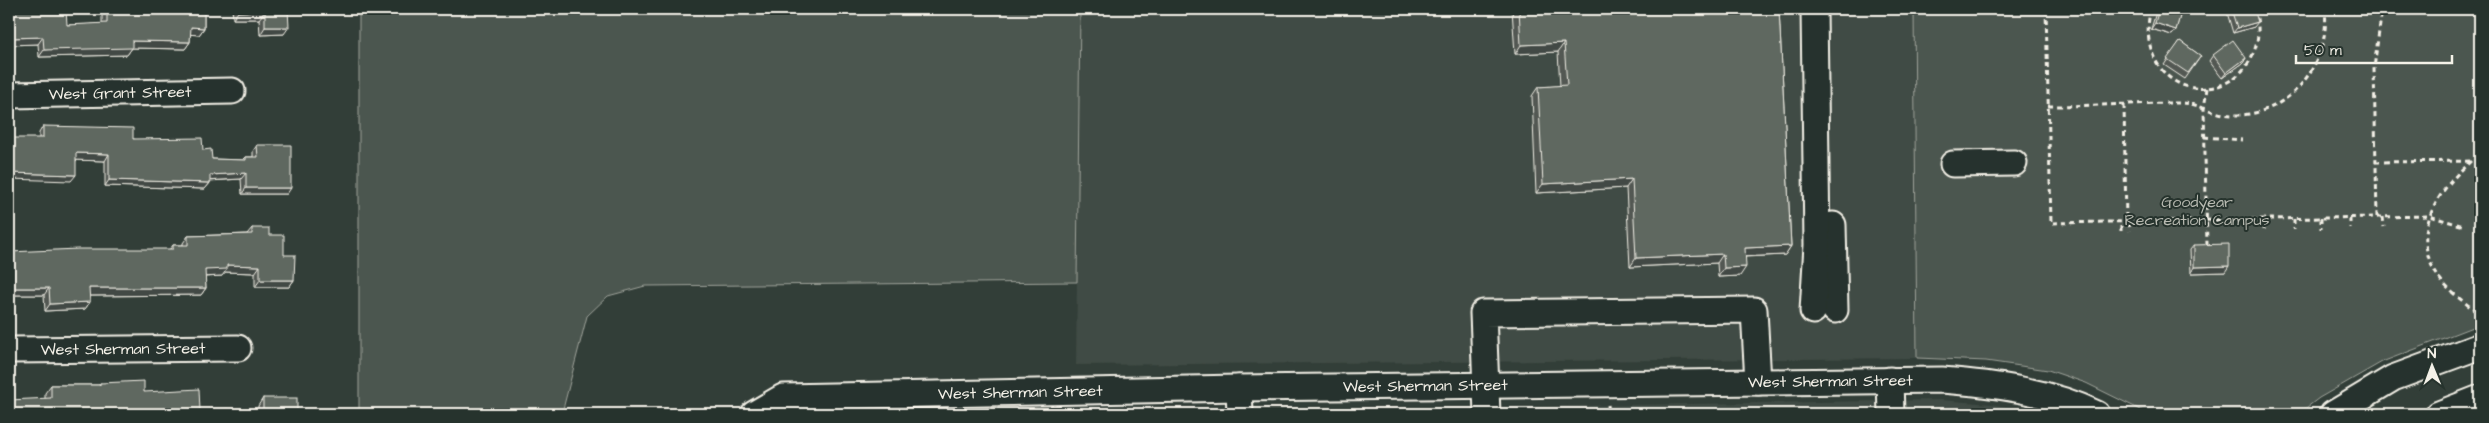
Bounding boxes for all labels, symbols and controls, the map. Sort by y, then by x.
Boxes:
scale bar [2296,32,2453,64]
text: 50 m [2304,40,2342,61]
street label: West Grant Street [48,81,192,105]
park label: Goodyear Recreation Campus [2124,191,2270,231]
street label: West Sherman Street [41,337,206,361]
north arrow [2406,340,2456,390]
text: N [2427,344,2437,364]
street label: West Sherman Street [1748,369,1913,393]
street label: West Sherman Street [1343,374,1508,398]
street label: West Sherman Street [938,380,1103,405]

